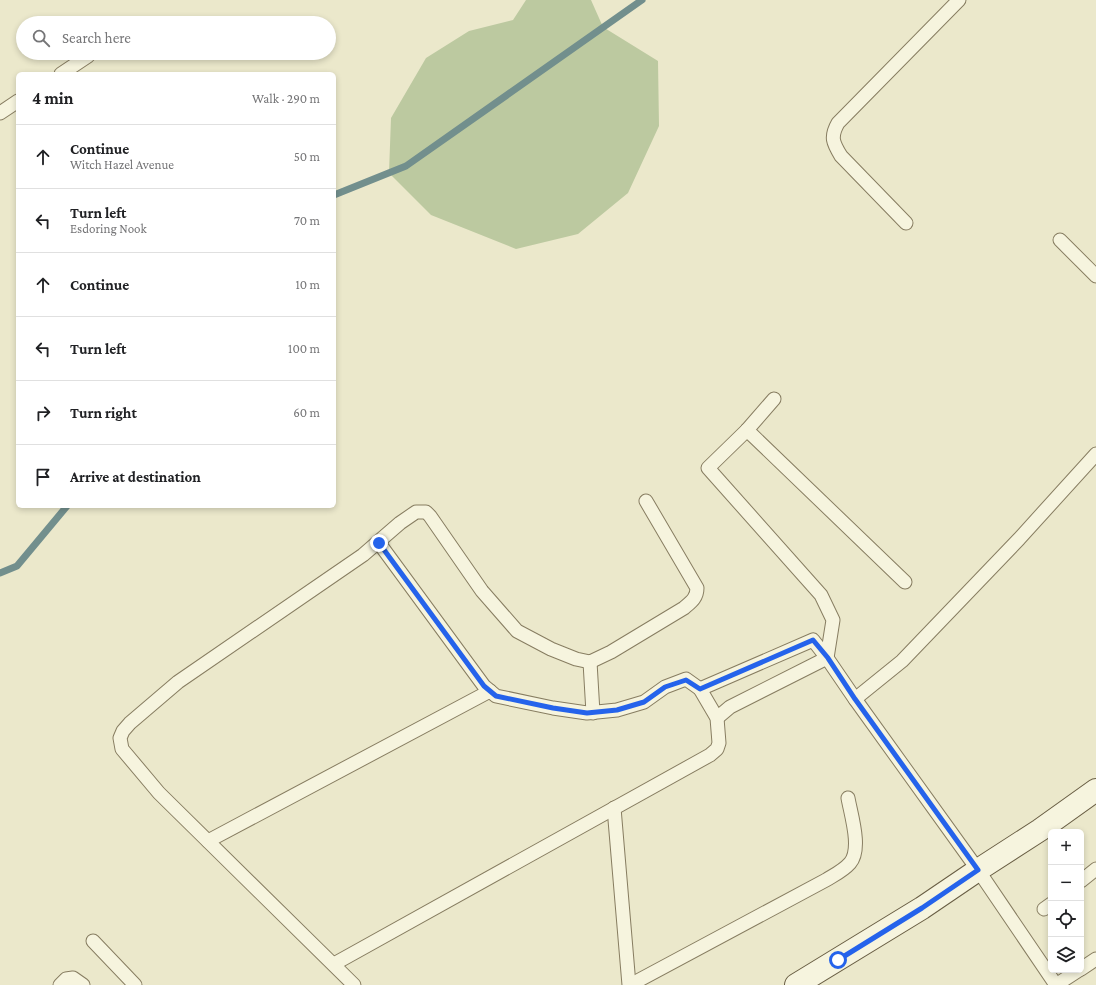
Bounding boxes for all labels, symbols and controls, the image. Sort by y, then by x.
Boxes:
search box [16,16,336,60]
icon: search [30,27,52,49]
text: Search here [62,30,131,46]
text: 4 min [32,89,74,108]
text: Walk · 290 m [252,91,320,106]
text: Continue [70,141,129,157]
icon: ahead [32,146,54,168]
text: 50 m [294,149,320,164]
text: Witch Hazel Avenue [70,157,174,172]
text: Turn left [70,205,126,221]
icon: left [32,210,54,232]
text: 70 m [294,213,320,228]
text: Esdoring Nook [70,221,147,236]
icon: ahead [32,274,54,296]
text: Continue [70,277,129,293]
text: 10 m [295,277,320,292]
icon: left [32,338,54,360]
text: Turn left [70,341,126,357]
text: 100 m [288,341,320,356]
icon: right [32,402,54,424]
text: Turn right [70,405,137,421]
text: 60 m [293,405,320,420]
icon: arrive [32,466,54,488]
text: Arrive at destination [70,469,201,485]
route end [370,534,388,552]
map controls [1048,829,1084,973]
button: + [1048,829,1084,865]
button: − [1048,865,1084,901]
button: locate [1048,901,1084,937]
button: layers [1048,937,1084,973]
route start [829,951,847,969]

